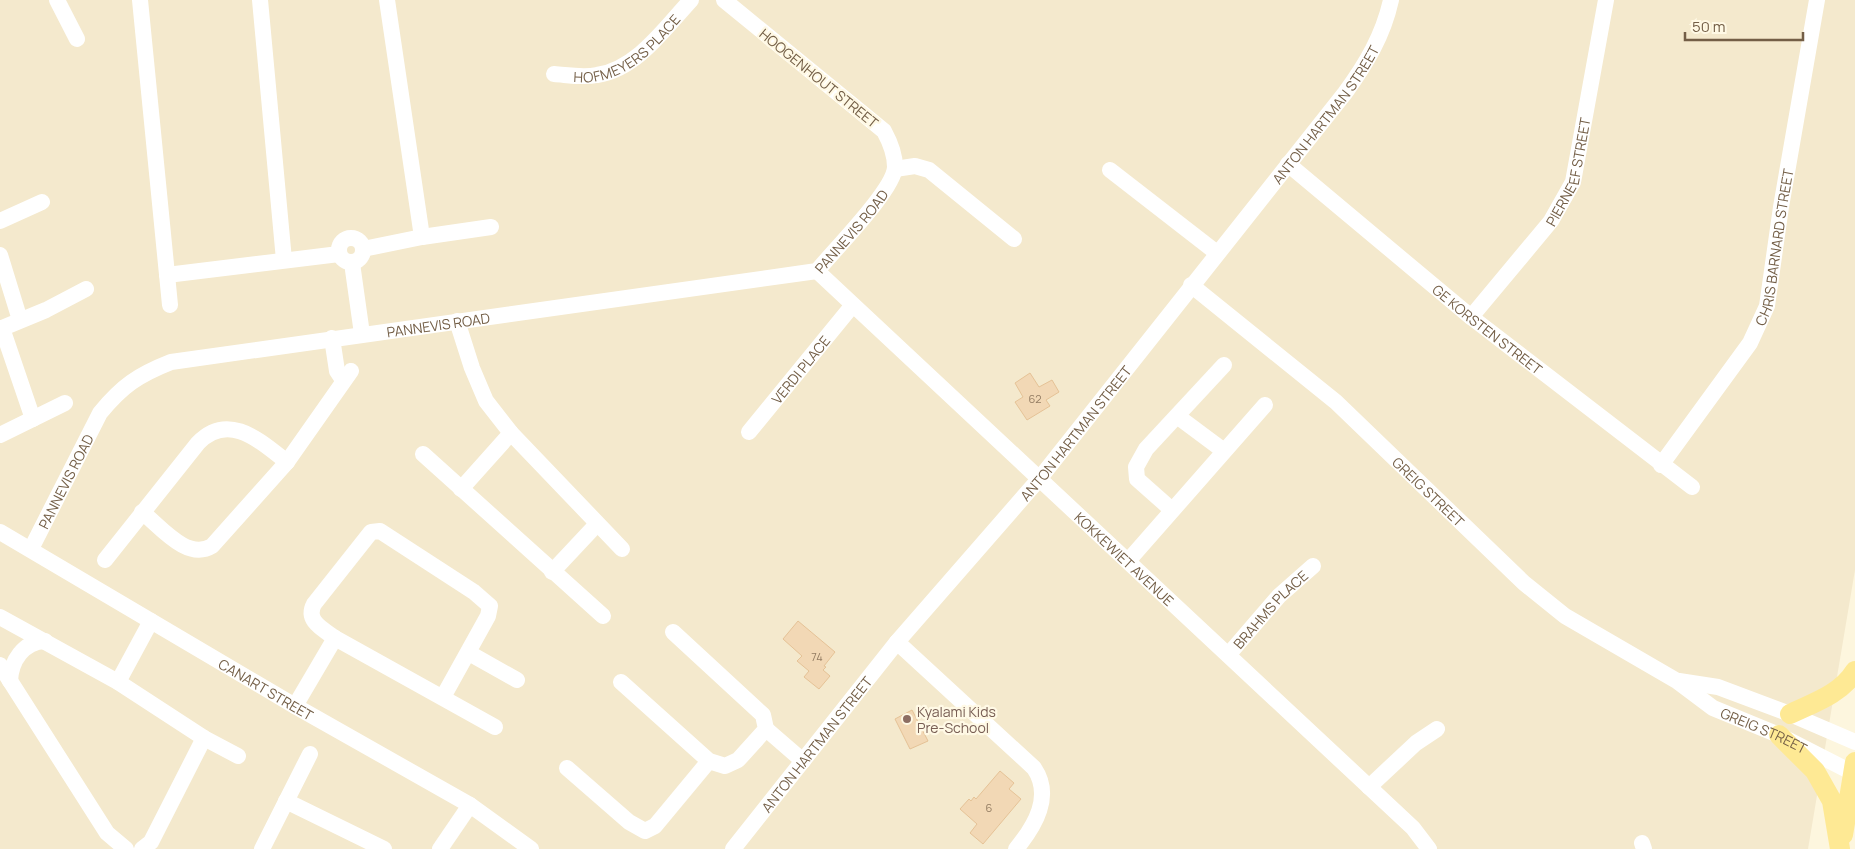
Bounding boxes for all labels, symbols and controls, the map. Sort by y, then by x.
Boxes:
street label: HOFMEYERS PLACE [573,10,684,86]
scale bar [1685,10,1802,42]
text: 50 m [1692,16,1726,37]
street label: HOOGENHOUT STREET [756,24,883,132]
street label: ANTON HARTMAN STREET [1267,41,1383,187]
street label: PIERNEEF STREET [1541,115,1594,229]
street label: CHRIS BARNARD STREET [1750,166,1797,328]
street label: PANNEVIS ROAD [810,185,892,277]
street label: GE KORSTEN STREET [1429,280,1547,379]
street label: PANNEVIS ROAD [385,308,491,341]
street label: VERDI PLACE [767,331,834,407]
street label: ANTON HARTMAN STREET [1015,361,1136,504]
house number: 62 [1028,391,1042,406]
street label: PANNEVIS ROAD [33,431,97,532]
street label: GREIG STREET [1389,452,1469,531]
street label: KOKKEWIET AVENUE [1071,507,1178,610]
street label: BRAHMS PLACE [1229,566,1312,652]
house number: 74 [811,649,823,664]
street label: CANART STREET [215,654,318,724]
street label: ANTON HARTMAN STREET [757,672,876,816]
place label: Kyalami Kids Pre-School [917,702,996,737]
street label: GREIG STREET [1718,703,1811,758]
marker: Kyalami Kids Pre-School [901,713,913,725]
house number: 6 [986,800,993,815]

